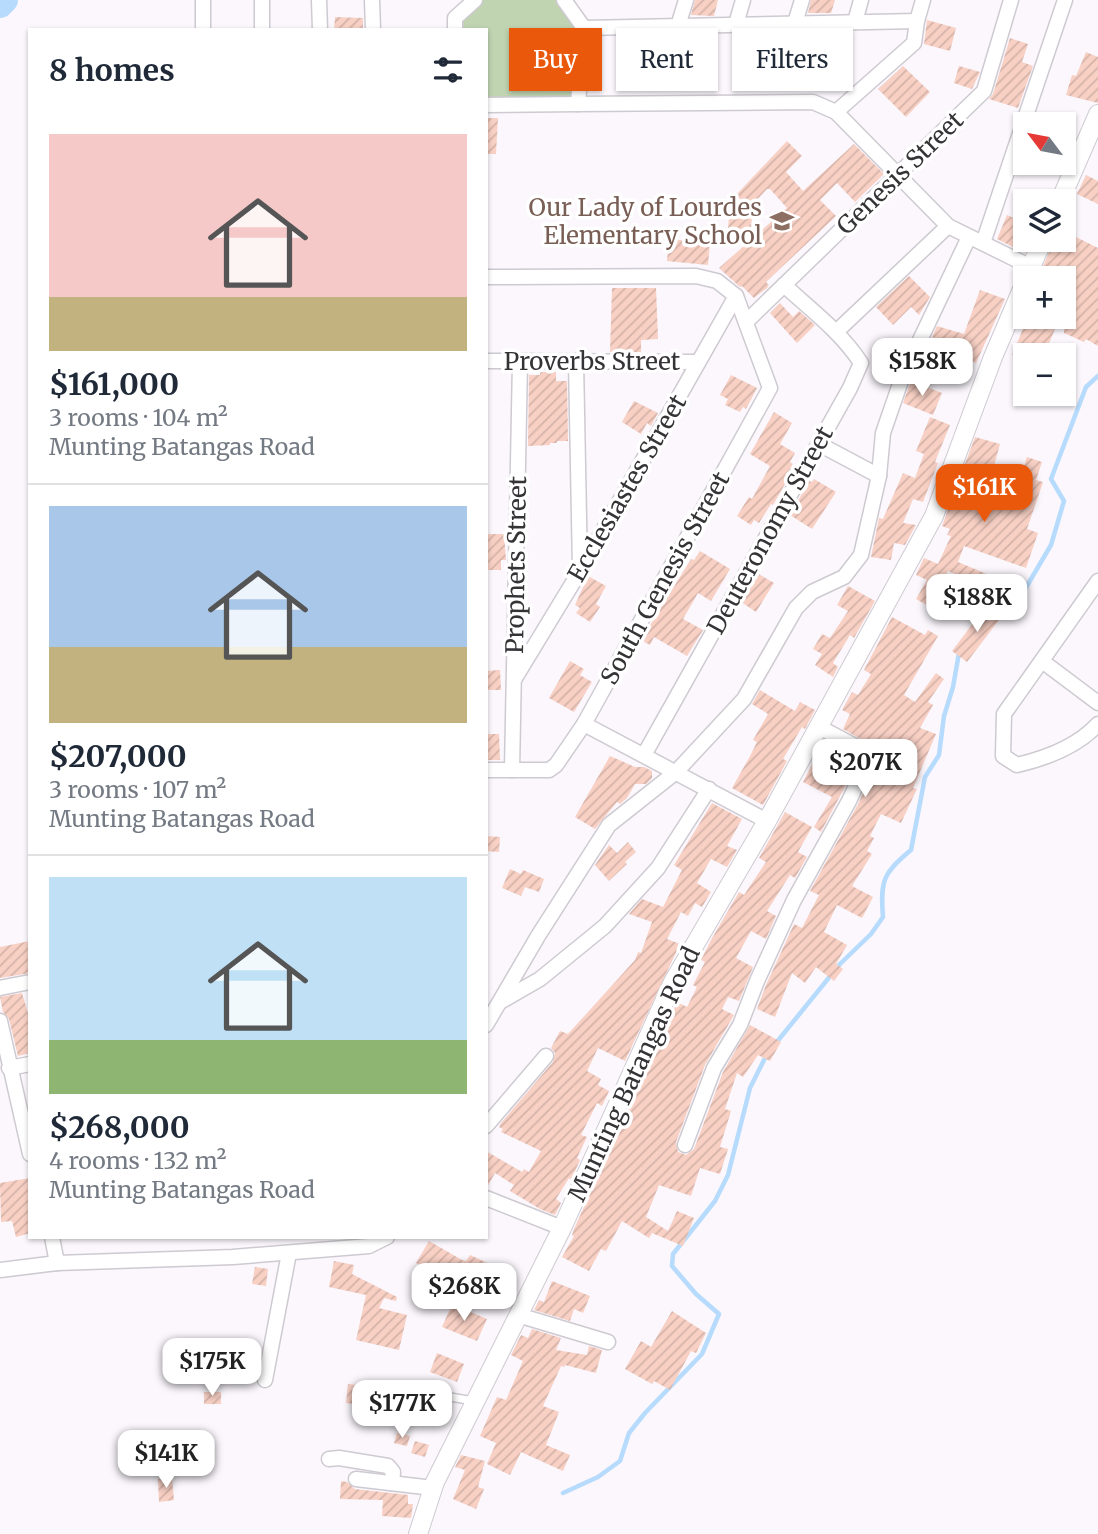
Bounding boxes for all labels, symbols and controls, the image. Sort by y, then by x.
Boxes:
chip: Buy [509,28,602,91]
chip: Rent [616,28,718,91]
chip: Filters [732,28,853,91]
text: 8 homes [49,51,175,89]
icon: filters [429,51,467,89]
street label: Genesis Street [830,104,970,241]
north arrow [1013,112,1076,175]
map controls [1013,112,1076,406]
icon: home [195,180,321,306]
button: layers [1013,189,1076,252]
place label: Our Lady of Lourdes Elementary School [529,192,762,251]
school or university icon: Our Lady of Lourdes Elementary School [768,207,796,235]
button: + [1013,266,1076,329]
pin: $158K [873,338,971,398]
button: − [1013,343,1076,406]
street label: Proverbs Street [504,346,681,377]
text: $158K [888,346,956,375]
text: $161,000 [49,365,179,403]
street label: Ecclesiastes Street [561,388,694,587]
text: 3 rooms · 104 m² [49,403,228,432]
street label: Deuteronomy Street [700,420,840,639]
text: Munting Batangas Road [49,432,315,461]
pin: $161K [935,464,1033,524]
street label: South Genesis Street [594,466,737,690]
text: $161K [952,472,1016,501]
street label: Prophets Street [499,475,533,654]
icon: home [195,552,321,678]
pin: $188K [928,574,1026,634]
text: $188K [942,582,1012,611]
text: $207,000 [49,737,187,775]
pin: $207K [816,740,914,799]
text: $207K [828,747,902,776]
text: 3 rooms · 107 m² [49,775,226,804]
text: Munting Batangas Road [49,804,315,833]
icon: home [195,923,321,1049]
street label: Munting Batangas Road [561,942,707,1206]
text: $268,000 [49,1108,190,1146]
text: 4 rooms · 132 m² [49,1146,226,1175]
text: Munting Batangas Road [49,1175,315,1204]
pin: $268K [415,1264,513,1323]
text: $268K [428,1271,500,1300]
pin: $175K [163,1338,261,1398]
text: $175K [178,1346,246,1375]
pin: $177K [353,1380,451,1440]
text: $177K [368,1388,436,1417]
pin: $141K [117,1430,215,1490]
text: $141K [134,1438,198,1467]

